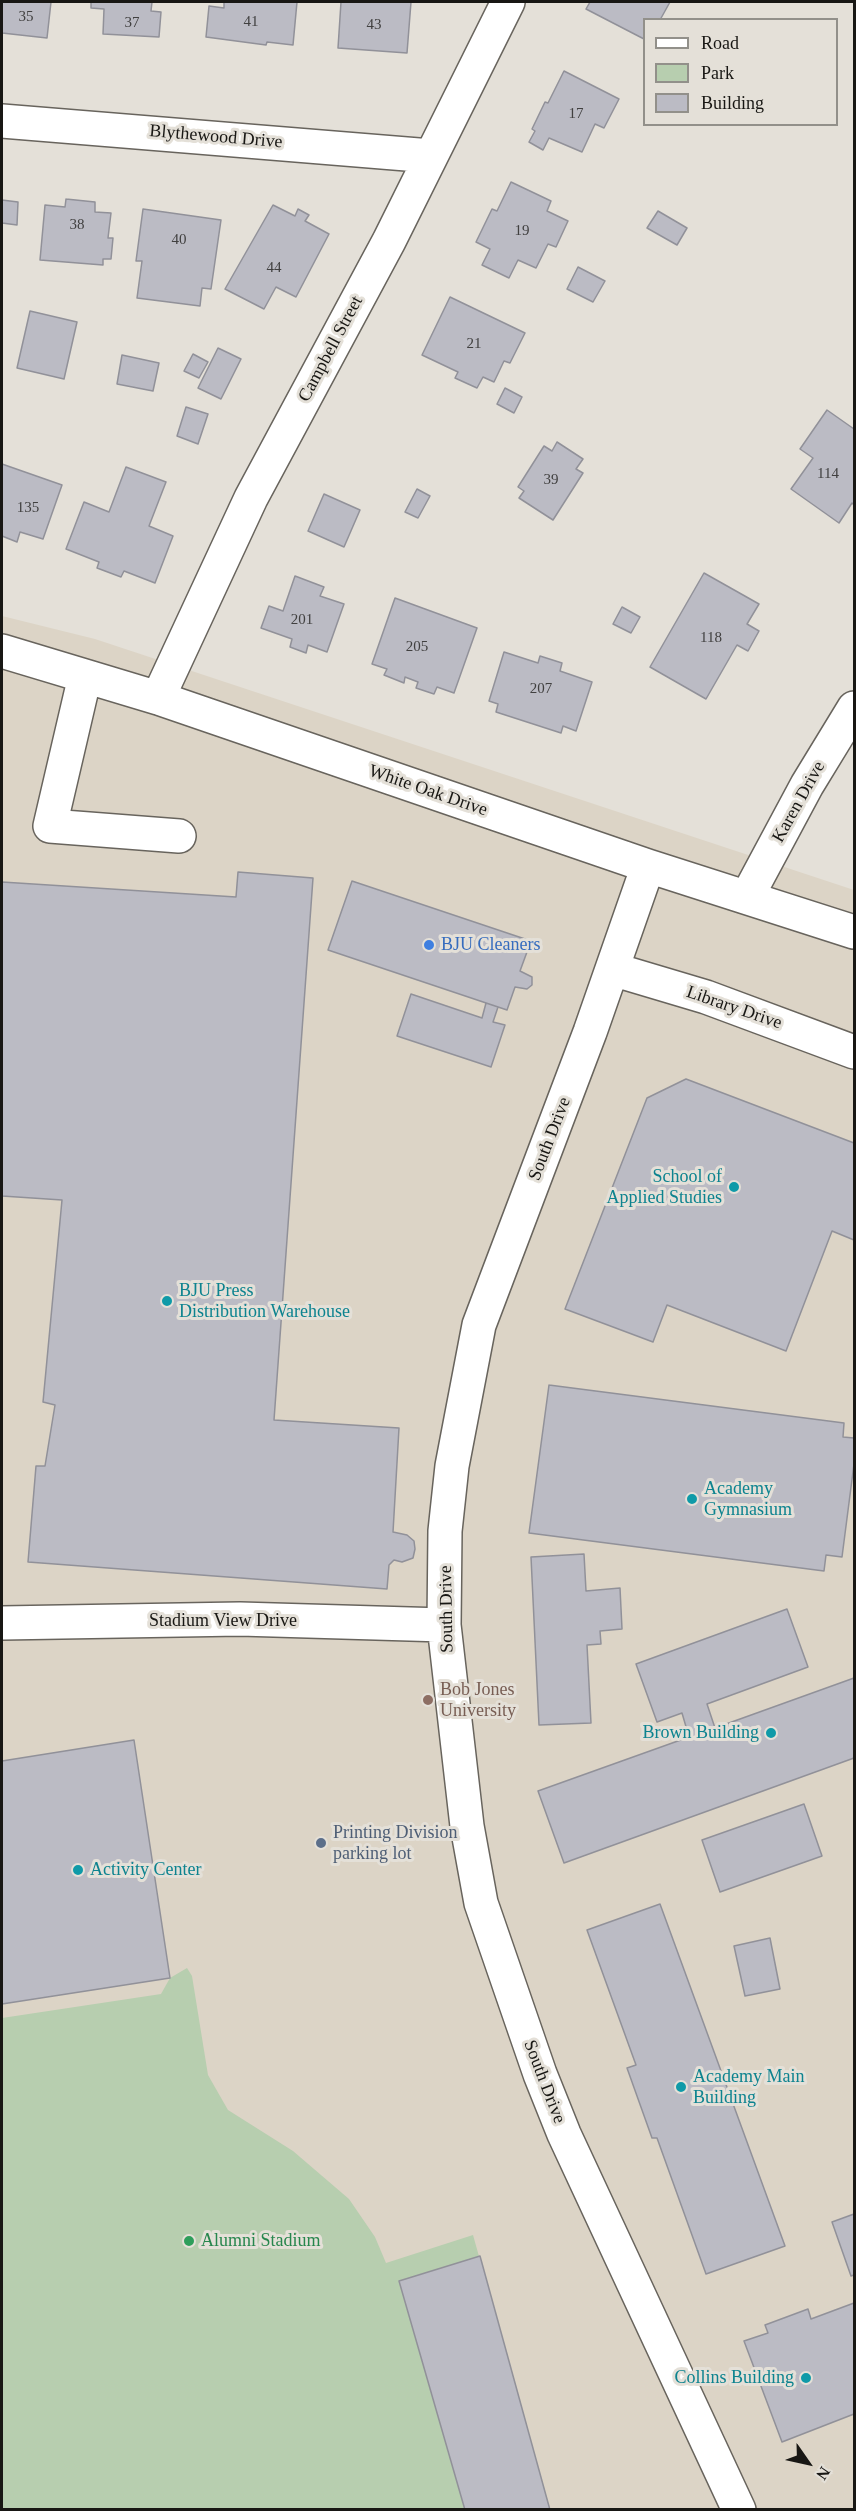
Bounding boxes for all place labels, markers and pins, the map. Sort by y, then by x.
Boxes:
place label: BJU Cleaners [441,934,540,956]
marker: BJU Cleaners [422,938,436,952]
place label: School of Applied Studies [607,1166,722,1208]
marker: School of Applied Studies [727,1180,741,1194]
place label: BJU Press Distribution Warehouse [179,1280,350,1322]
marker: BJU Press Distribution Warehouse [160,1294,174,1308]
place label: Academy Gymnasium [704,1478,792,1520]
marker: Academy Gymnasium [685,1492,699,1506]
place label: Bob Jones University [440,1679,516,1722]
marker: Bob Jones University [421,1693,435,1707]
place label: Brown Building [642,1722,759,1744]
marker: Brown Building [764,1726,778,1740]
place label: Printing Division parking lot [333,1822,458,1864]
marker: Printing Division parking lot [314,1836,328,1850]
place label: Activity Center [90,1859,201,1881]
marker: Activity Center [71,1863,85,1877]
place label: Academy Main Building [693,2066,804,2108]
marker: Academy Main Building [674,2080,688,2094]
place label: Alumni Stadium [201,2230,321,2252]
marker: Alumni Stadium [182,2234,196,2248]
place label: Collins Building [674,2367,794,2389]
marker: Collins Building [799,2371,813,2385]

